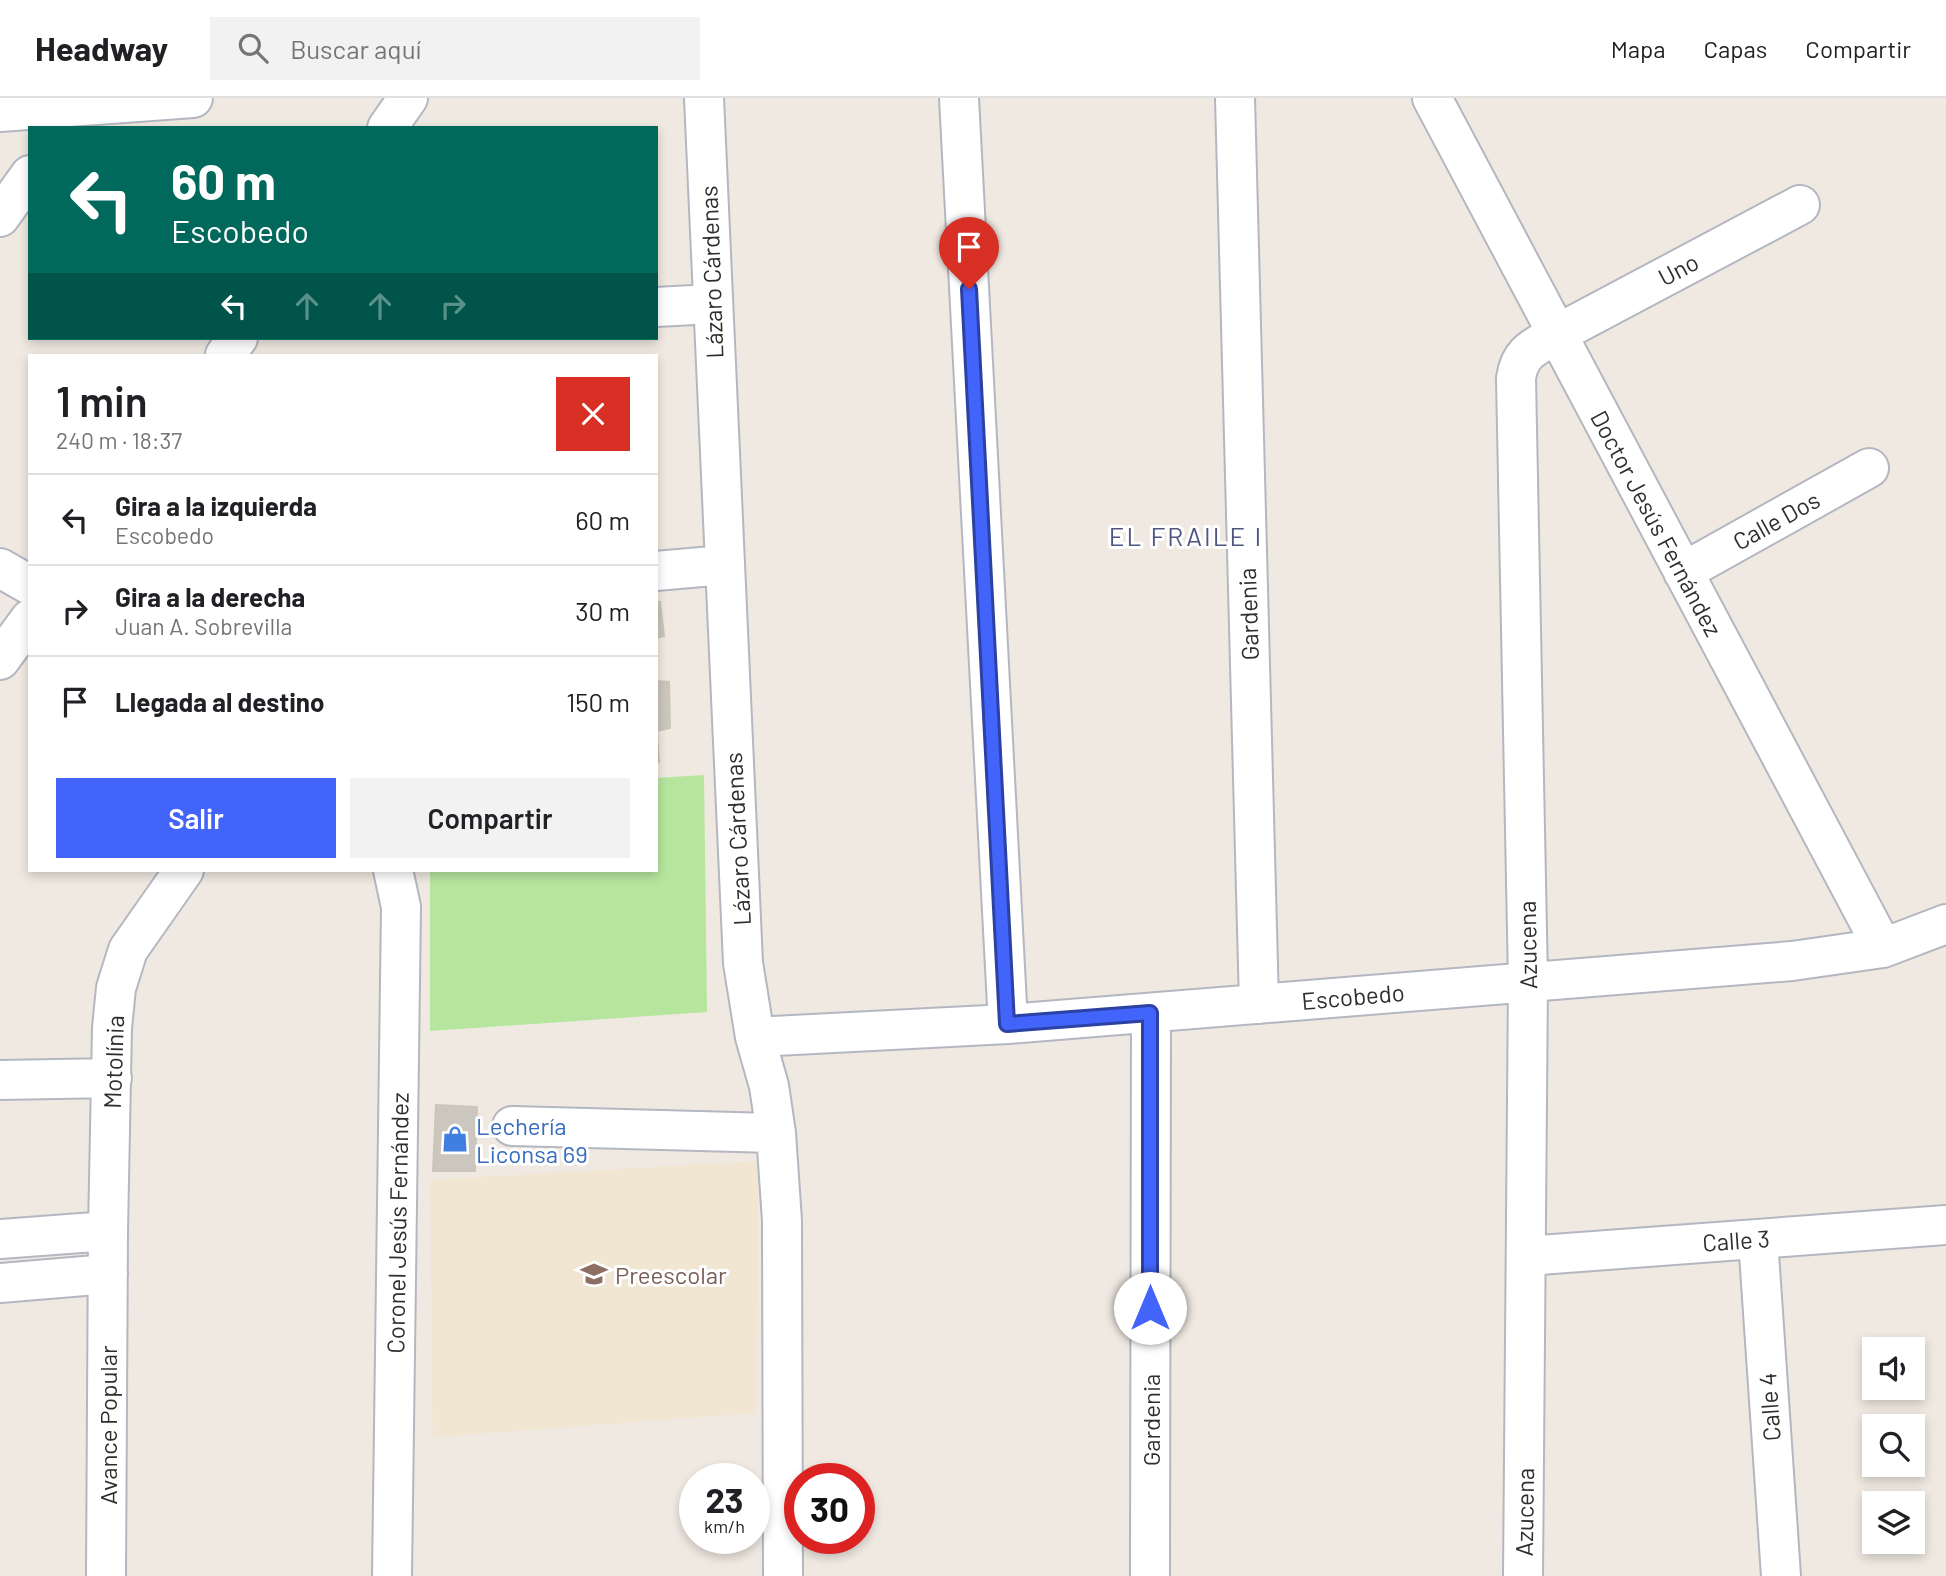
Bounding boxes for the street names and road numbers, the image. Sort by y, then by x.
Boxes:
street label: Lázaro Cárdenas [693,185,729,359]
street label: Uno [1653,246,1703,292]
street label: Doctor Jesús Fernández [1585,405,1729,641]
street label: Calle Dos [1728,484,1824,556]
street label: Gardenia [1232,567,1264,661]
street label: Lázaro Cárdenas [718,752,756,926]
street label: Azucena [1512,900,1542,990]
street label: Escobedo [1300,977,1406,1015]
street label: Motolínia [97,1015,129,1109]
street label: Coronel Jesús Fernández [380,1092,414,1354]
street label: Calle 3 [1701,1223,1771,1257]
street label: Avance Popular [93,1345,122,1505]
street label: Calle 4 [1752,1372,1786,1442]
street label: Gardenia [1136,1374,1165,1466]
street label: Azucena [1509,1467,1539,1557]

